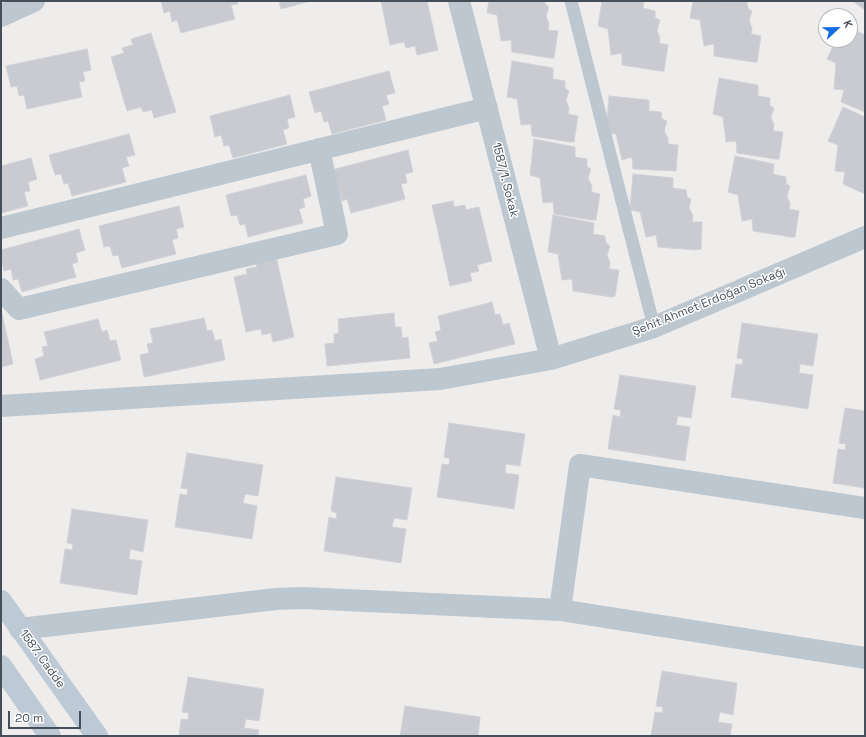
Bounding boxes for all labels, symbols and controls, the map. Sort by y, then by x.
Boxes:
north arrow [818,8,858,48]
text: K [840,18,856,30]
street label: 1587/1. Sokak [489,141,521,219]
street label: Şehit Ahmet Erdoğan Sokağı [630,265,788,339]
street label: 1587. Cadde [16,627,68,691]
scale bar [10,703,83,729]
text: 20 m [15,710,43,726]

